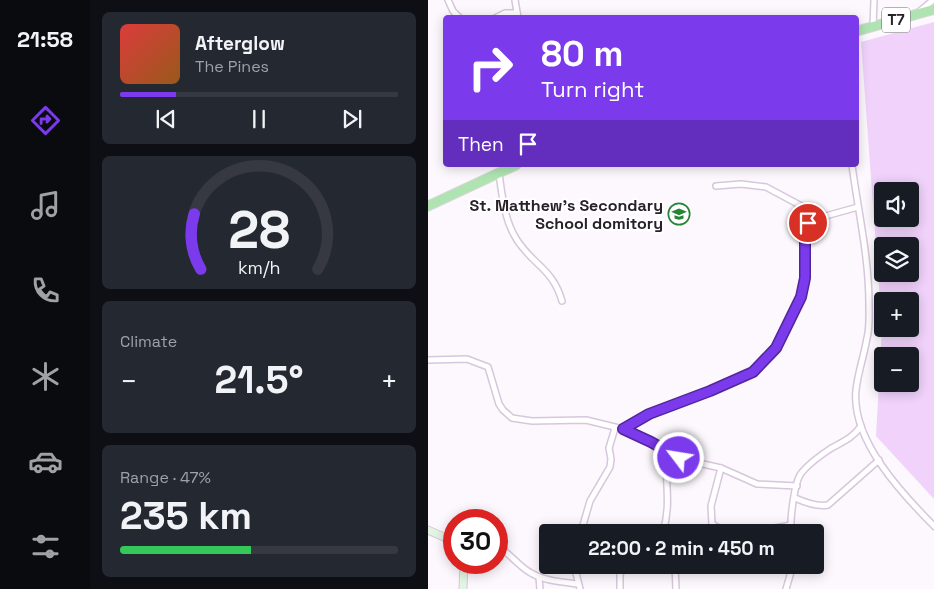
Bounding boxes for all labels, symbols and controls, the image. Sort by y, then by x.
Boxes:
road number: T7 [882,8,910,32]
text: 21:58 [17,25,73,53]
text: Afterglow [195,31,285,56]
text: 80 m [541,32,623,76]
icon: right [458,35,523,100]
text: The Pines [195,56,269,77]
text: Turn right [541,75,644,103]
icon: directions [28,103,63,138]
icon: previous [152,105,180,133]
icon: pause [245,105,273,133]
icon: next [338,105,366,133]
icon: arrive [514,130,542,158]
text: Then [458,132,504,157]
map controls [874,182,919,392]
button: sound [874,182,919,227]
icon: music [28,188,63,223]
place label: St. Matthew's Secondary School domitory [470,195,663,234]
text: 28 [228,197,290,263]
school or university icon: St. Matthew's Secondary School domitory [667,202,691,226]
pin [787,202,829,244]
icon: arrive [794,209,822,237]
button: layers [874,237,919,282]
text: km/h [238,256,280,279]
icon: phone [28,273,63,308]
button: + [874,292,919,337]
text: Climate [120,331,177,352]
button: − [874,347,919,392]
text: 21.5° [215,356,303,404]
icon: climate [28,359,63,394]
text: − [120,363,137,399]
text: + [381,363,398,399]
position arrow [652,431,704,483]
icon: car [28,444,63,479]
text: Range · 47% [120,467,211,488]
text: 235 km [120,492,252,540]
speed limit sign: 30 [443,509,508,574]
icon: filters [28,529,63,564]
text: 22:00 · 2 min · 450 m [588,536,775,561]

